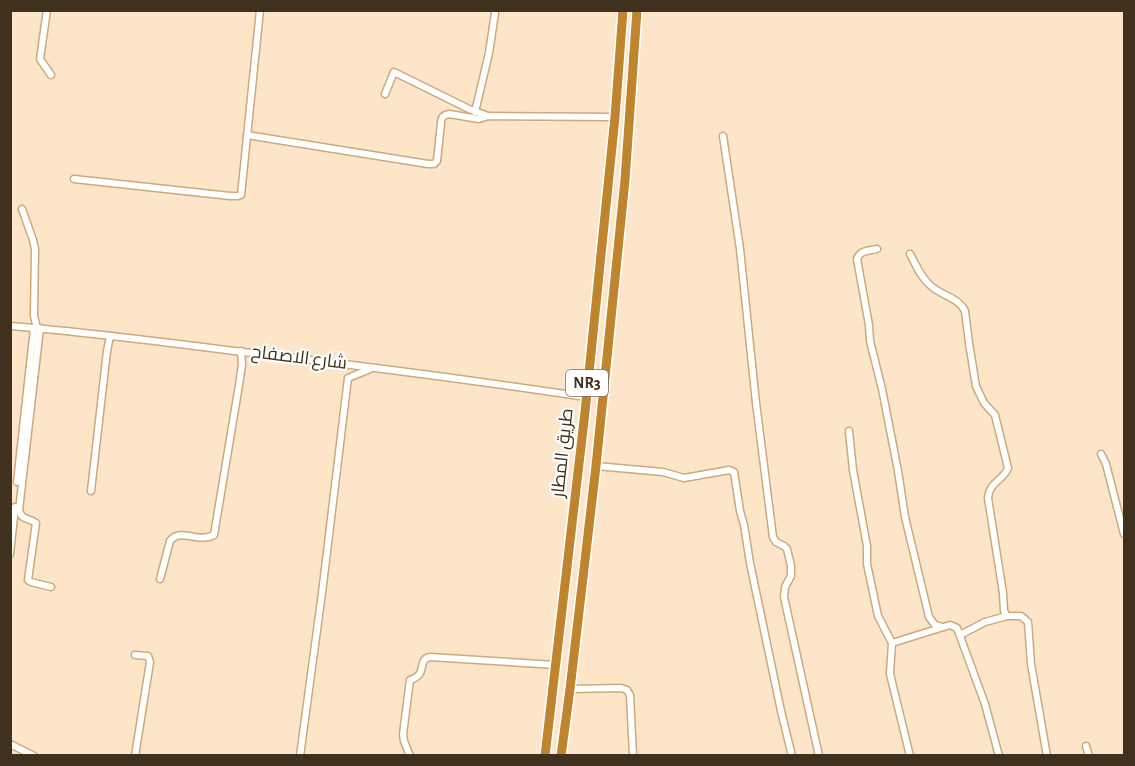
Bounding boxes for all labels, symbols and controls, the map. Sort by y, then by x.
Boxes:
street label: شارع الاصفاح [250,342,348,375]
road number: NR3 [566,370,608,396]
street label: طريق المطار [549,408,579,500]

